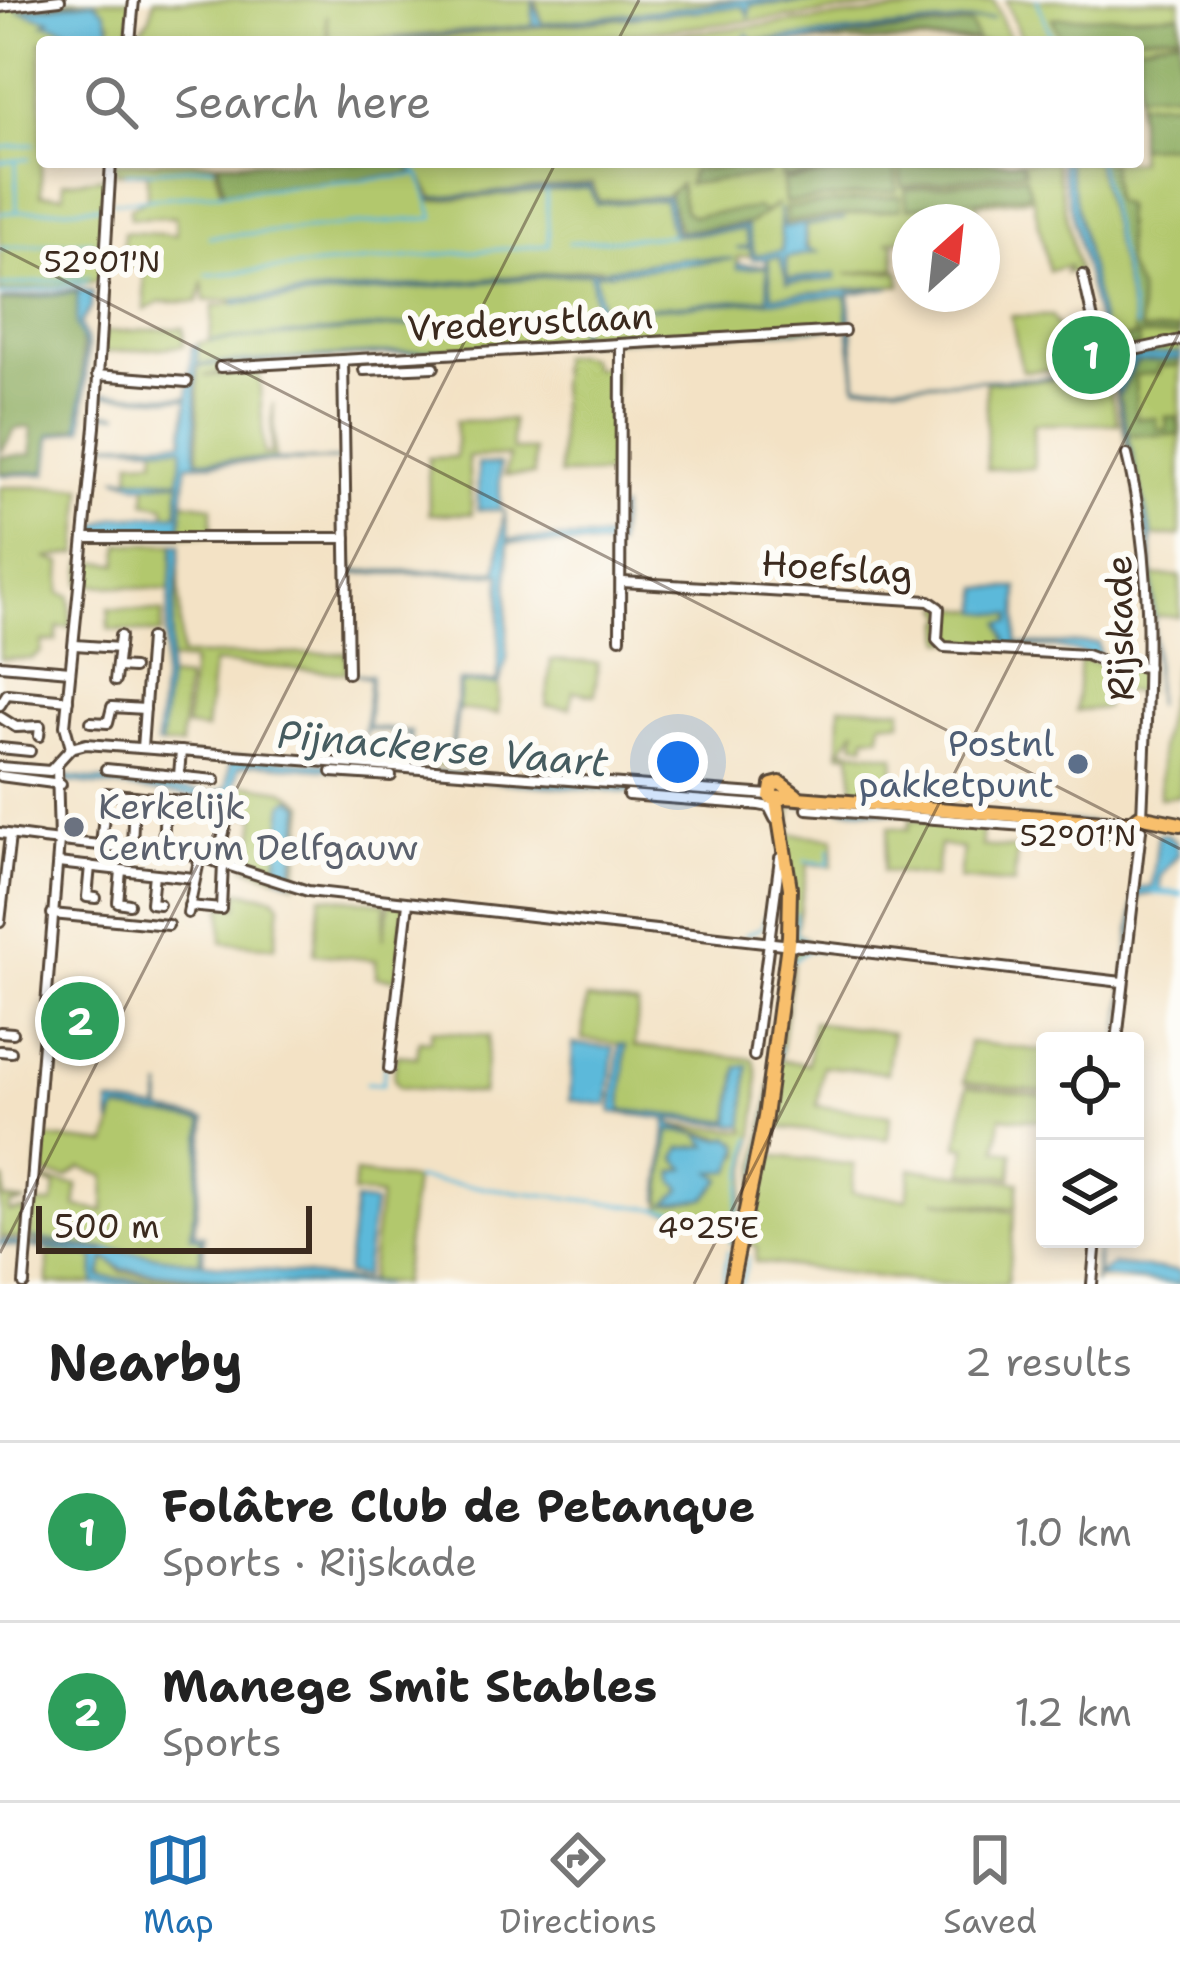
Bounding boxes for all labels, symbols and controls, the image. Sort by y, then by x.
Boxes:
search box [36,36,1144,168]
icon: search [78,69,144,135]
text: Search here [174,72,431,132]
north arrow [892,204,1000,312]
text: 52°01'N [44,241,160,282]
street label: Vrederustlaan [406,291,654,353]
pin: 1 [1052,310,1130,400]
street label: Hoefslag [760,538,914,598]
street label: Rijskade [1094,555,1146,701]
water label: Pijnackerse Vaart [276,708,610,788]
place label: Postnl pakketpunt [858,719,1054,809]
your location [648,732,708,792]
marker: Postnl pakketpunt [1065,751,1091,777]
place label: Kerkelijk Centrum Delfgauw [98,782,418,872]
marker: Kerkelijk Centrum Delfgauw [61,814,87,840]
text: 52°01'N [1020,815,1136,856]
pin: 2 [41,976,119,1066]
map controls [1036,1032,1144,1248]
button: locate [1036,1032,1144,1140]
button: layers [1036,1140,1144,1248]
scale bar [36,1200,312,1253]
text: 500 m [54,1204,160,1249]
text: 4°25'E [657,1207,759,1248]
text: Nearby [48,1328,243,1396]
text: 2 results [965,1336,1132,1388]
text: Folâtre Club de Petanque [162,1476,755,1536]
text: 1 [78,1506,96,1558]
text: 1.0 km [1015,1506,1132,1558]
text: Sports · Rijskade [162,1536,477,1588]
text: Manege Smit Stables [162,1656,657,1716]
text: 2 [73,1686,101,1738]
text: 1.2 km [1014,1686,1132,1738]
text: Sports [162,1716,282,1768]
tab: Map [143,1827,214,1944]
tab: Directions [500,1827,657,1944]
tab: Saved [943,1827,1037,1944]

